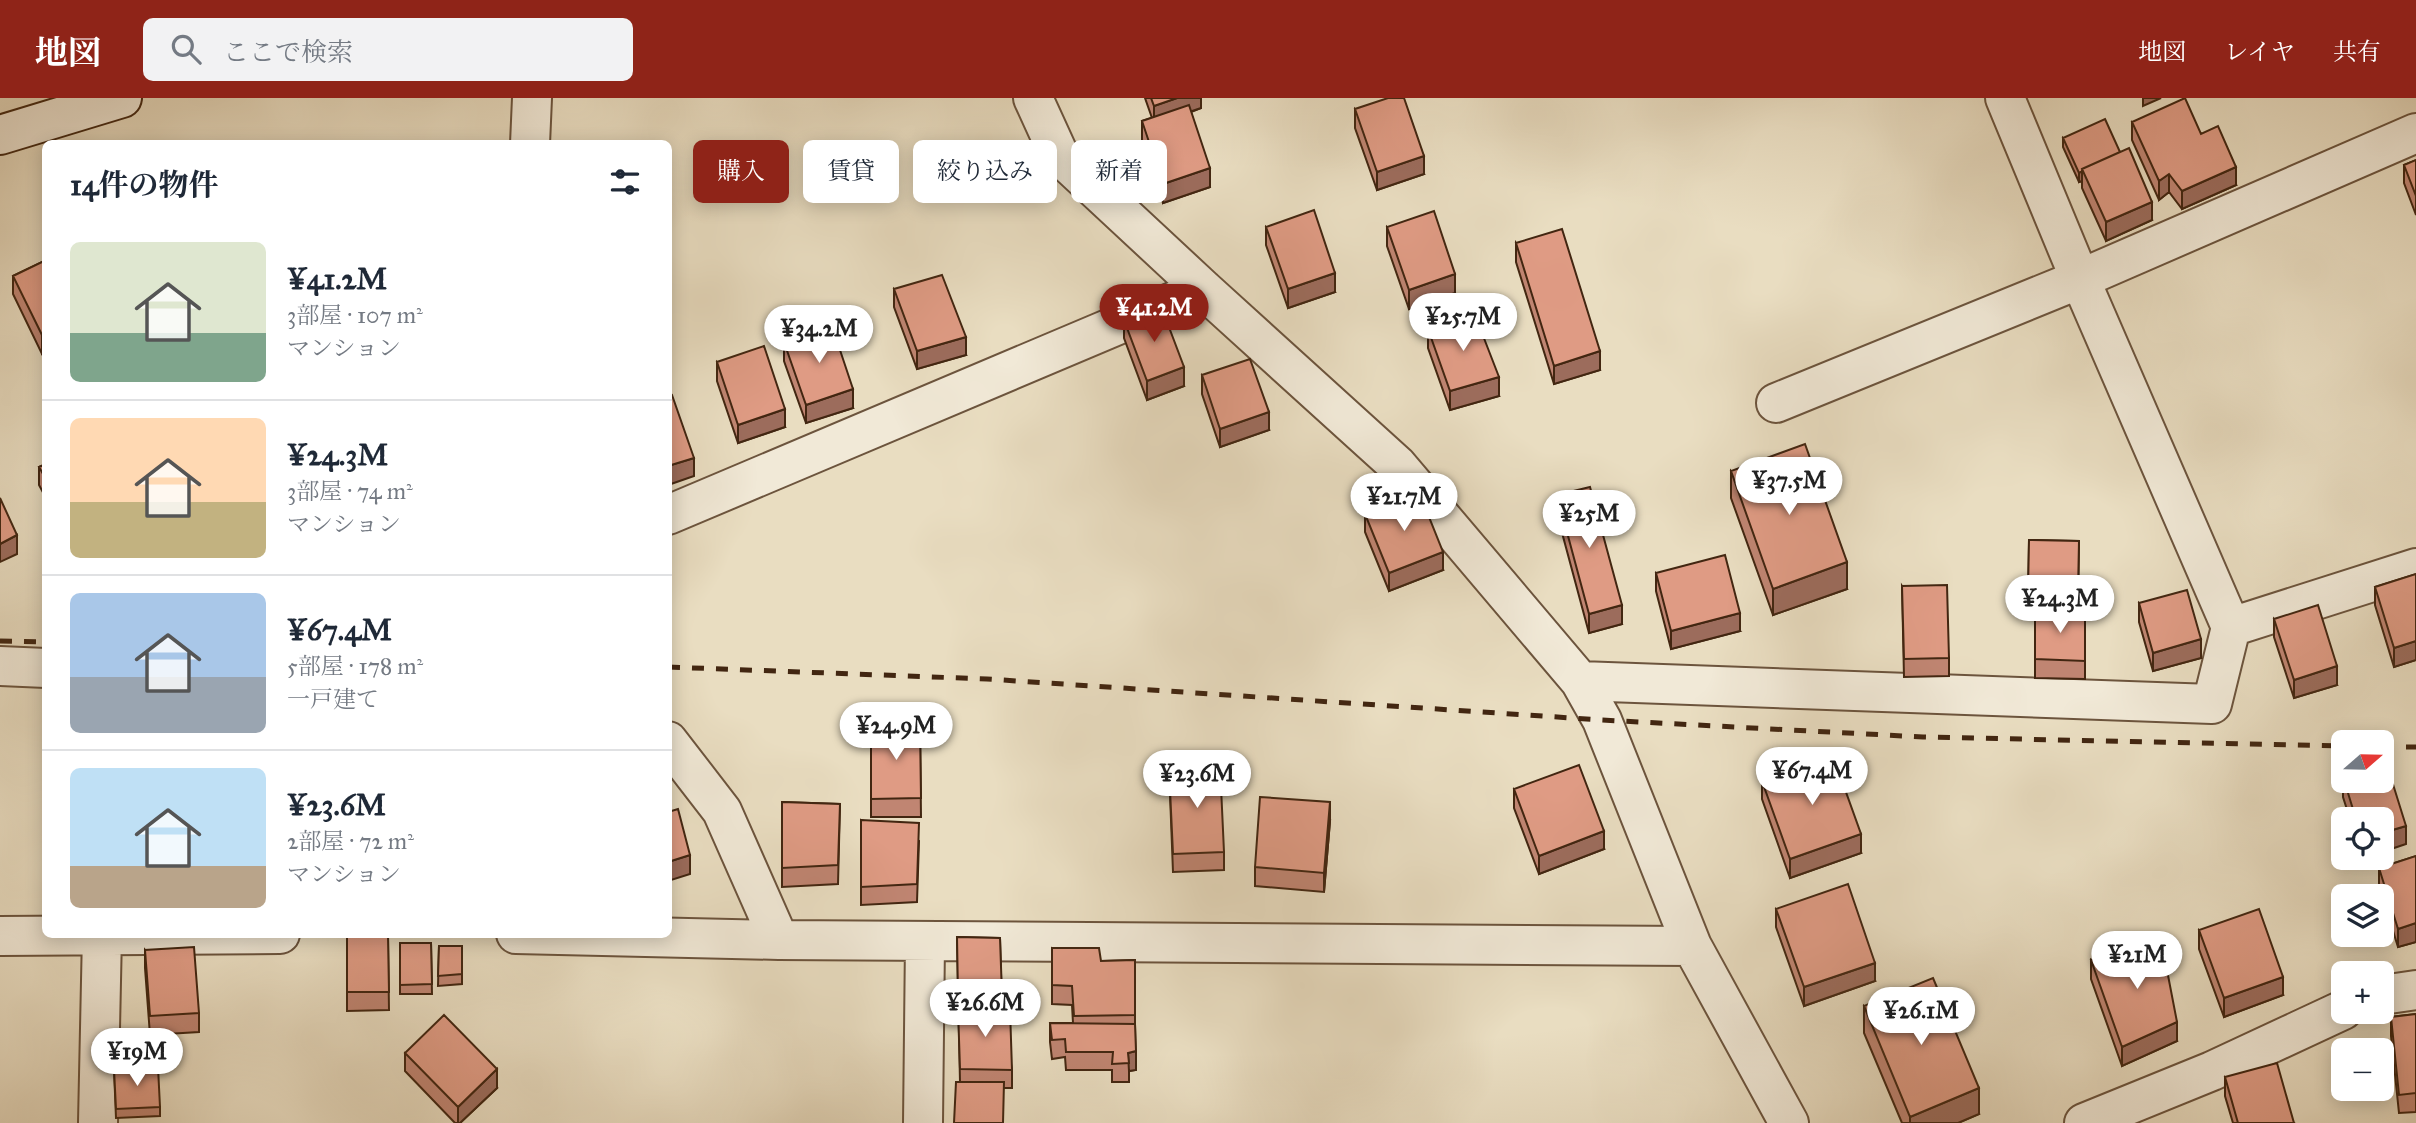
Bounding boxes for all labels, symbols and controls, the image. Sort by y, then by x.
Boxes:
search box [143,18,633,81]
icon: search [167,30,205,68]
text: 地図 [35,33,101,73]
text: ここで検索 [223,36,353,68]
text: 地図 [2138,37,2186,67]
text: レイヤ [2224,37,2295,67]
text: 共有 [2333,37,2381,67]
chip: 購入 [693,140,789,203]
chip: 賃貸 [803,140,899,203]
chip: 絞り込み [913,140,1057,203]
chip: 新着 [1071,140,1167,203]
icon: filters [606,163,644,201]
text: 14件の物件 [70,167,219,203]
text: ¥41.2M [287,261,387,297]
icon: home [126,270,210,354]
pin: ¥41.2M [1097,285,1211,344]
text: ¥41.2M [1116,293,1192,321]
pin: ¥25.7M [1406,294,1520,353]
text: 3部屋 · 107 m² [287,301,423,329]
text: ¥25.7M [1425,302,1501,330]
pin: ¥34.2M [762,306,876,365]
text: ¥34.2M [780,314,858,342]
text: マンション [287,334,401,362]
text: ¥24.3M [287,437,388,473]
icon: home [126,446,210,530]
pin: ¥37.5M [1732,458,1846,517]
text: ¥37.5M [1751,466,1827,494]
pin: ¥21.7M [1347,474,1461,533]
text: 3部屋 · 74 m² [287,477,413,505]
text: ¥21.7M [1367,482,1441,510]
pin: ¥25M [1548,490,1630,550]
text: ¥25M [1559,499,1619,527]
text: マンション [287,510,401,538]
pin: ¥24.3M [2003,575,2117,635]
text: ¥24.3M [2021,584,2099,612]
text: ¥67.4M [287,612,392,648]
icon: home [126,621,210,705]
text: 5部屋 · 178 m² [287,652,423,680]
text: 一戸建て [287,685,379,713]
pin: ¥24.9M [839,702,953,762]
text: ¥24.9M [856,711,936,739]
north arrow [2331,730,2394,793]
map controls [2331,730,2394,1101]
pin: ¥67.4M [1755,748,1869,807]
pin: ¥23.6M [1140,750,1254,810]
text: ¥67.4M [1772,756,1852,784]
text: ¥23.6M [1159,759,1235,787]
text: ¥23.6M [287,787,386,823]
icon: home [126,796,210,880]
button: locate [2331,807,2394,870]
text: 2部屋 · 72 m² [287,827,414,855]
text: マンション [287,860,401,888]
button: layers [2331,884,2394,947]
pin: ¥21M [2096,932,2178,991]
text: ¥21M [2107,940,2167,968]
button: + [2331,961,2394,1024]
pin: ¥26.6M [928,979,1042,1039]
text: ¥26.6M [946,988,1024,1016]
pin: ¥26.1M [1864,988,1978,1047]
text: ¥26.1M [1883,996,1959,1024]
pin: ¥19M [96,1028,178,1088]
text: ¥19M [107,1037,167,1065]
button: − [2331,1038,2394,1101]

